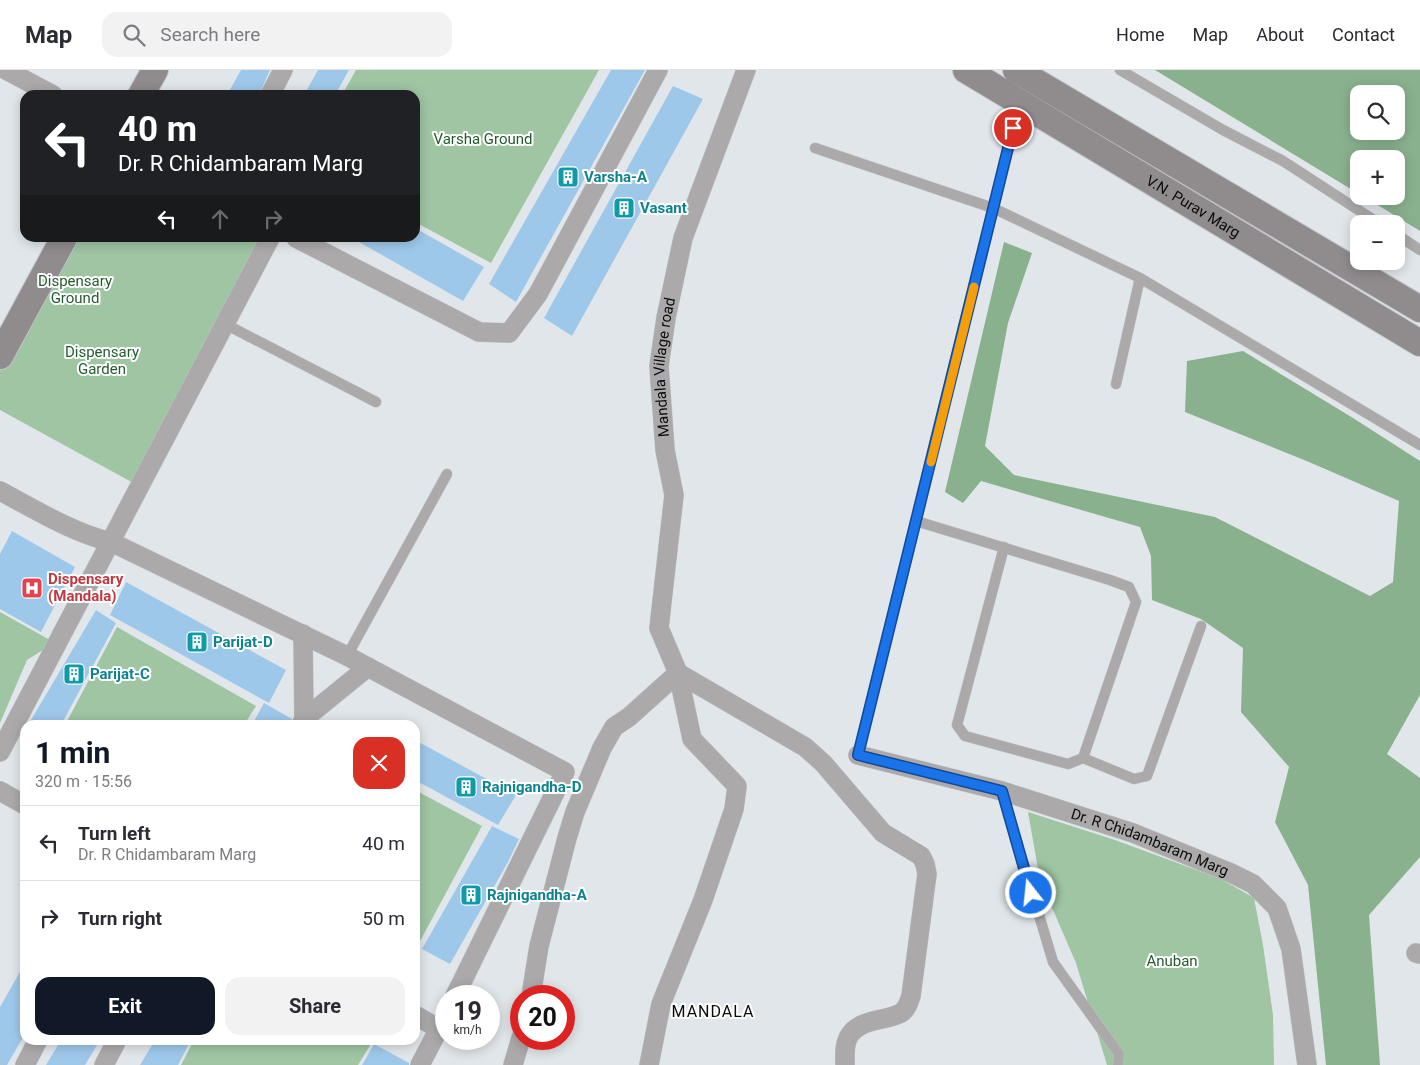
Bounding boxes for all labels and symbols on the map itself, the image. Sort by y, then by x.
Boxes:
pin [992,107,1034,149]
park label: Varsha Ground [433,130,533,148]
building icon: Varsha-A [556,165,580,189]
place label: Varsha-A [584,168,648,186]
street label: V.N. Purav Marg [1143,171,1243,242]
building icon: Vasant [612,196,636,220]
place label: Vasant [640,199,687,217]
park label: Dispensary Ground [38,272,112,307]
street label: Mandala Village road [650,296,679,438]
park label: Dispensary Garden [65,343,139,378]
place label: Dispensary (Mandala) [48,570,124,605]
hospital icon: Dispensary (Mandala) [20,576,44,600]
building icon: Parijat-D [185,630,209,654]
place label: Parijat-D [213,633,273,651]
building icon: Parijat-C [62,662,86,686]
place label: Parijat-C [90,665,150,683]
building icon: Rajnigandha-D [454,775,478,799]
place label: Rajnigandha-D [482,778,582,796]
street label: Dr. R Chidambaram Marg [1069,805,1231,880]
position arrow [1004,866,1056,918]
building icon: Rajnigandha-A [459,883,483,907]
place label: Rajnigandha-A [487,886,588,904]
park label: Anuban [1146,952,1198,970]
speed limit sign: 20 [510,985,575,1050]
district label: MANDALA [672,1002,754,1021]

